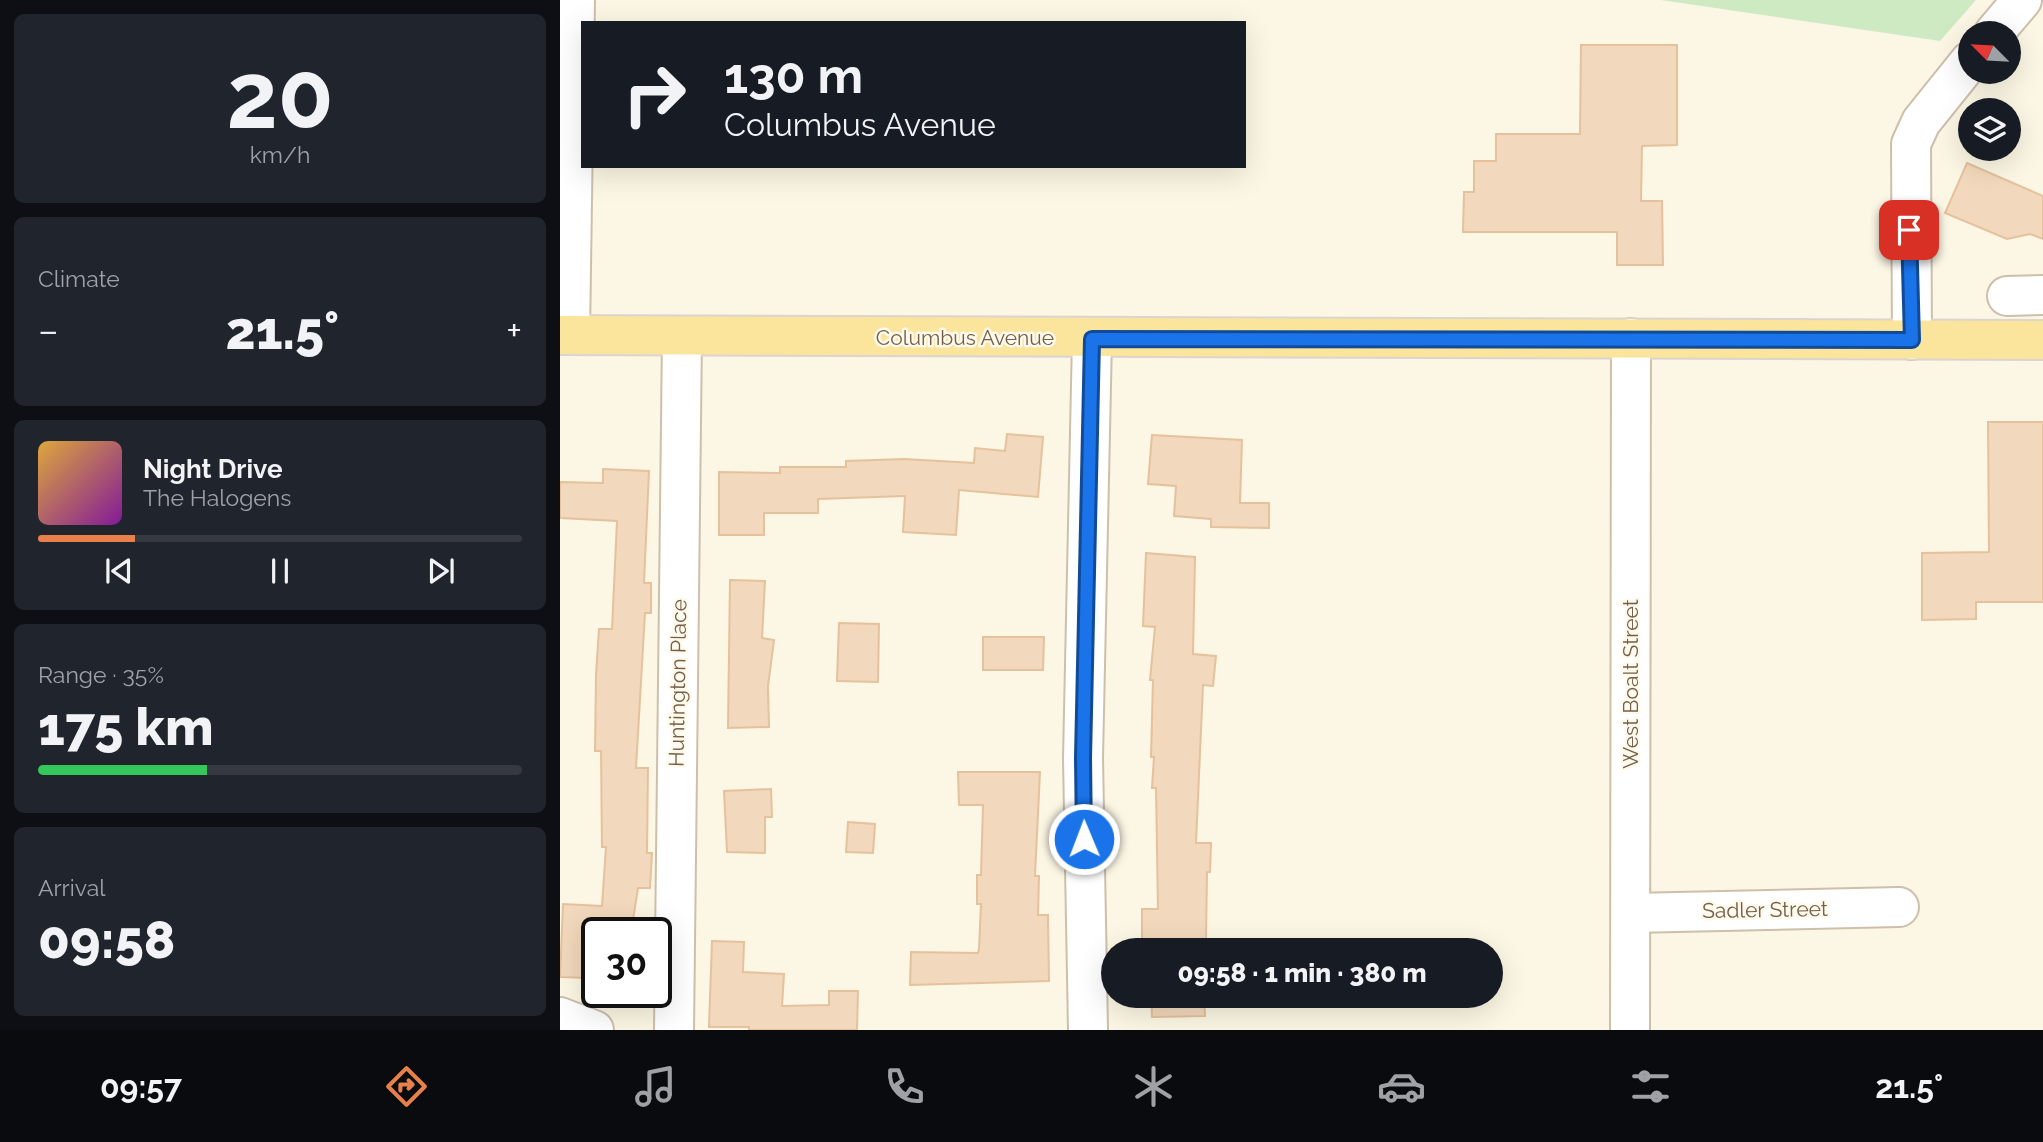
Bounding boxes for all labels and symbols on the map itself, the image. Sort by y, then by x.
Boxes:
north arrow [1958,21,2021,84]
pin [1879,200,1939,260]
street label: Columbus Avenue [876,325,1054,350]
street label: Huntington Place [664,599,691,767]
street label: West Boalt Street [1618,599,1643,769]
position arrow [1047,802,1121,876]
street label: Sadler Street [1702,896,1828,923]
speed limit sign: 30 [581,917,672,1008]

